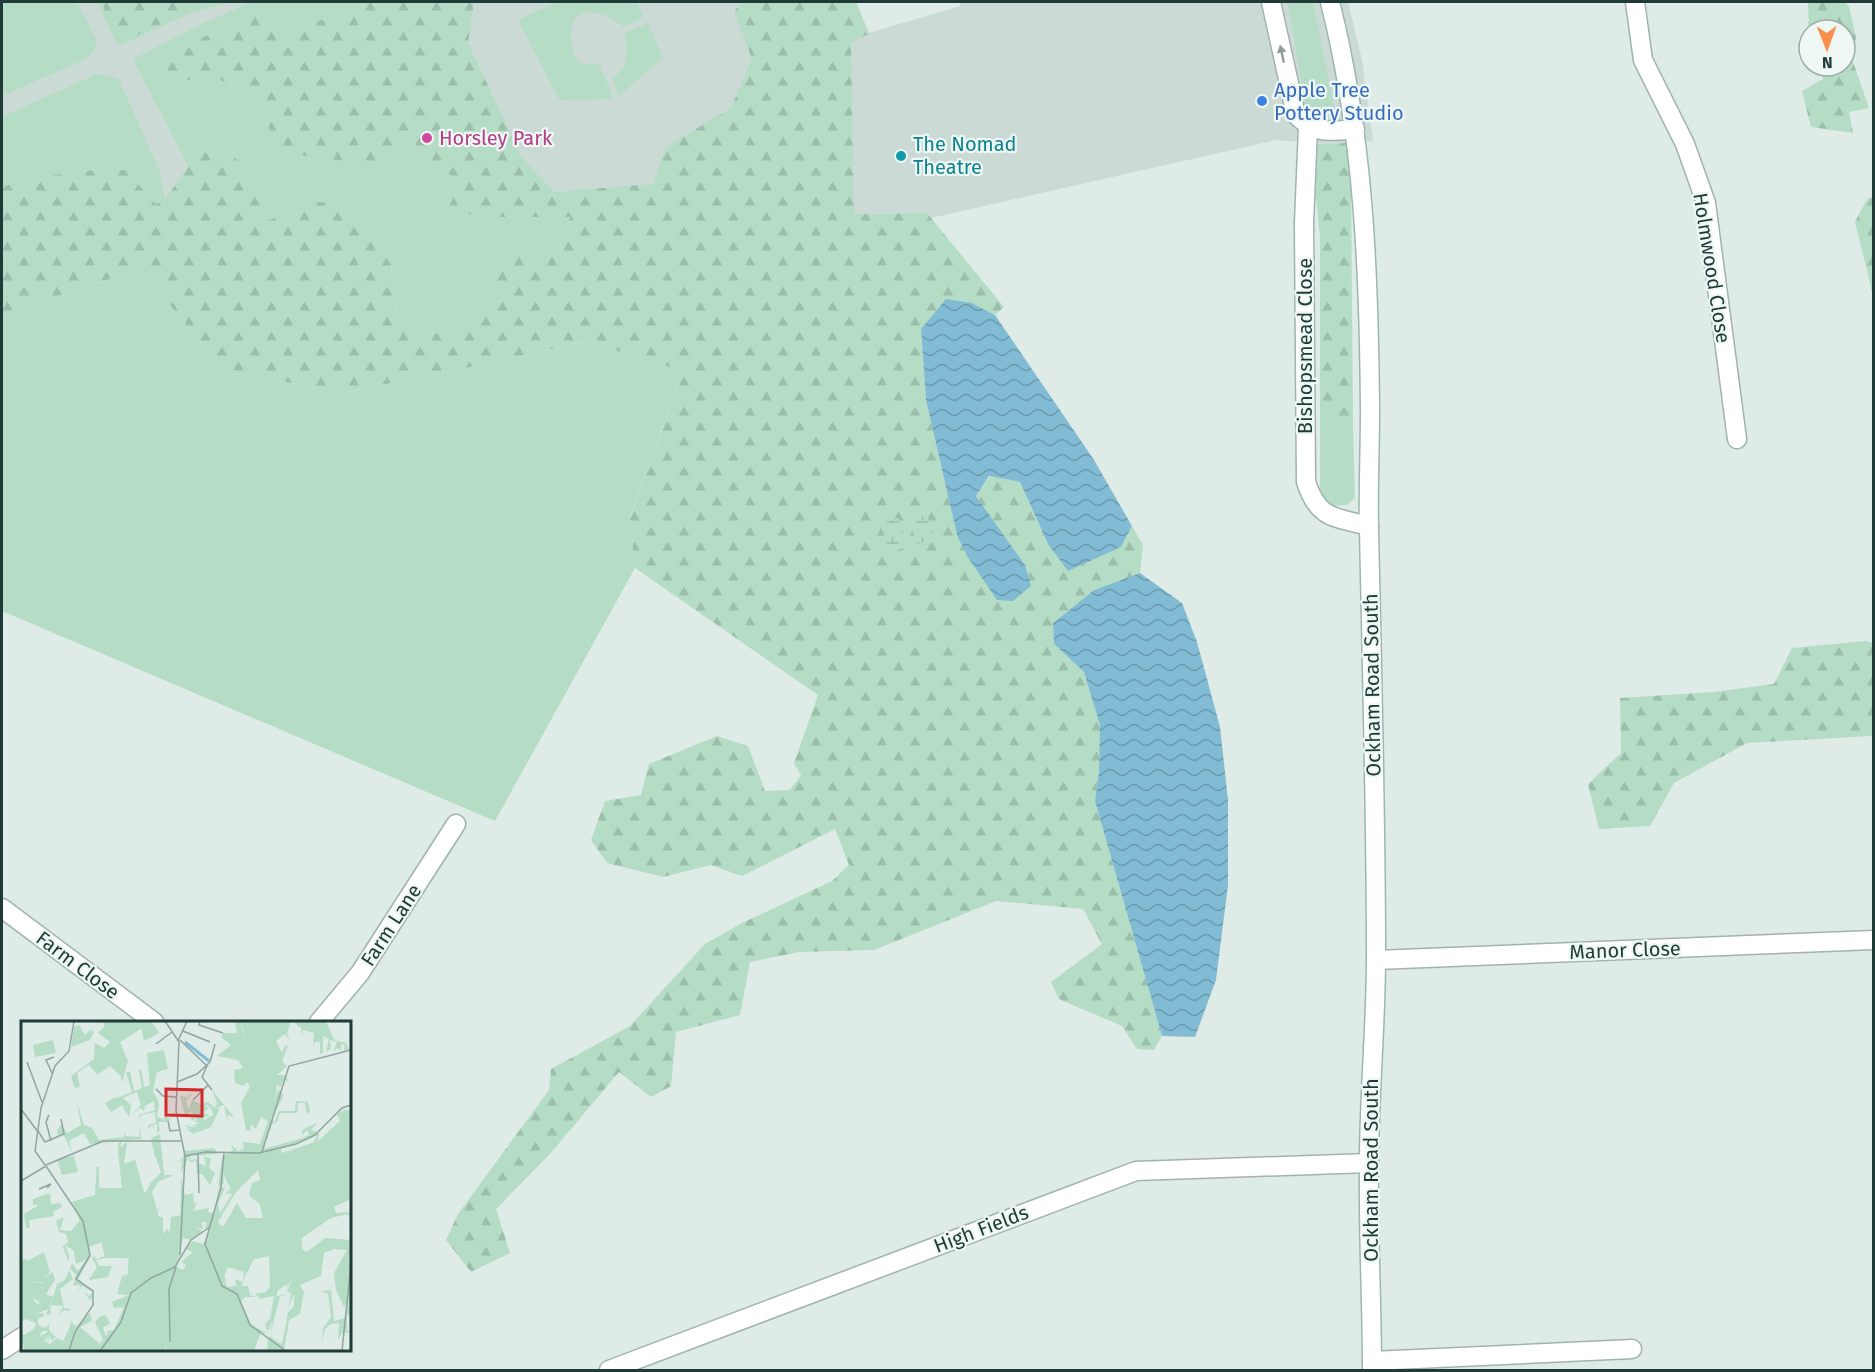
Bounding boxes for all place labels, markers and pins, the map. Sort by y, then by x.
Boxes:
place label: Apple Tree Pottery Studio [1274,78,1404,125]
marker: Apple Tree Pottery Studio [1255,94,1269,108]
place label: Horsley Park [439,126,553,150]
marker: Horsley Park [420,131,434,145]
place label: The Nomad Theatre [913,132,1017,179]
marker: The Nomad Theatre [894,149,908,163]

